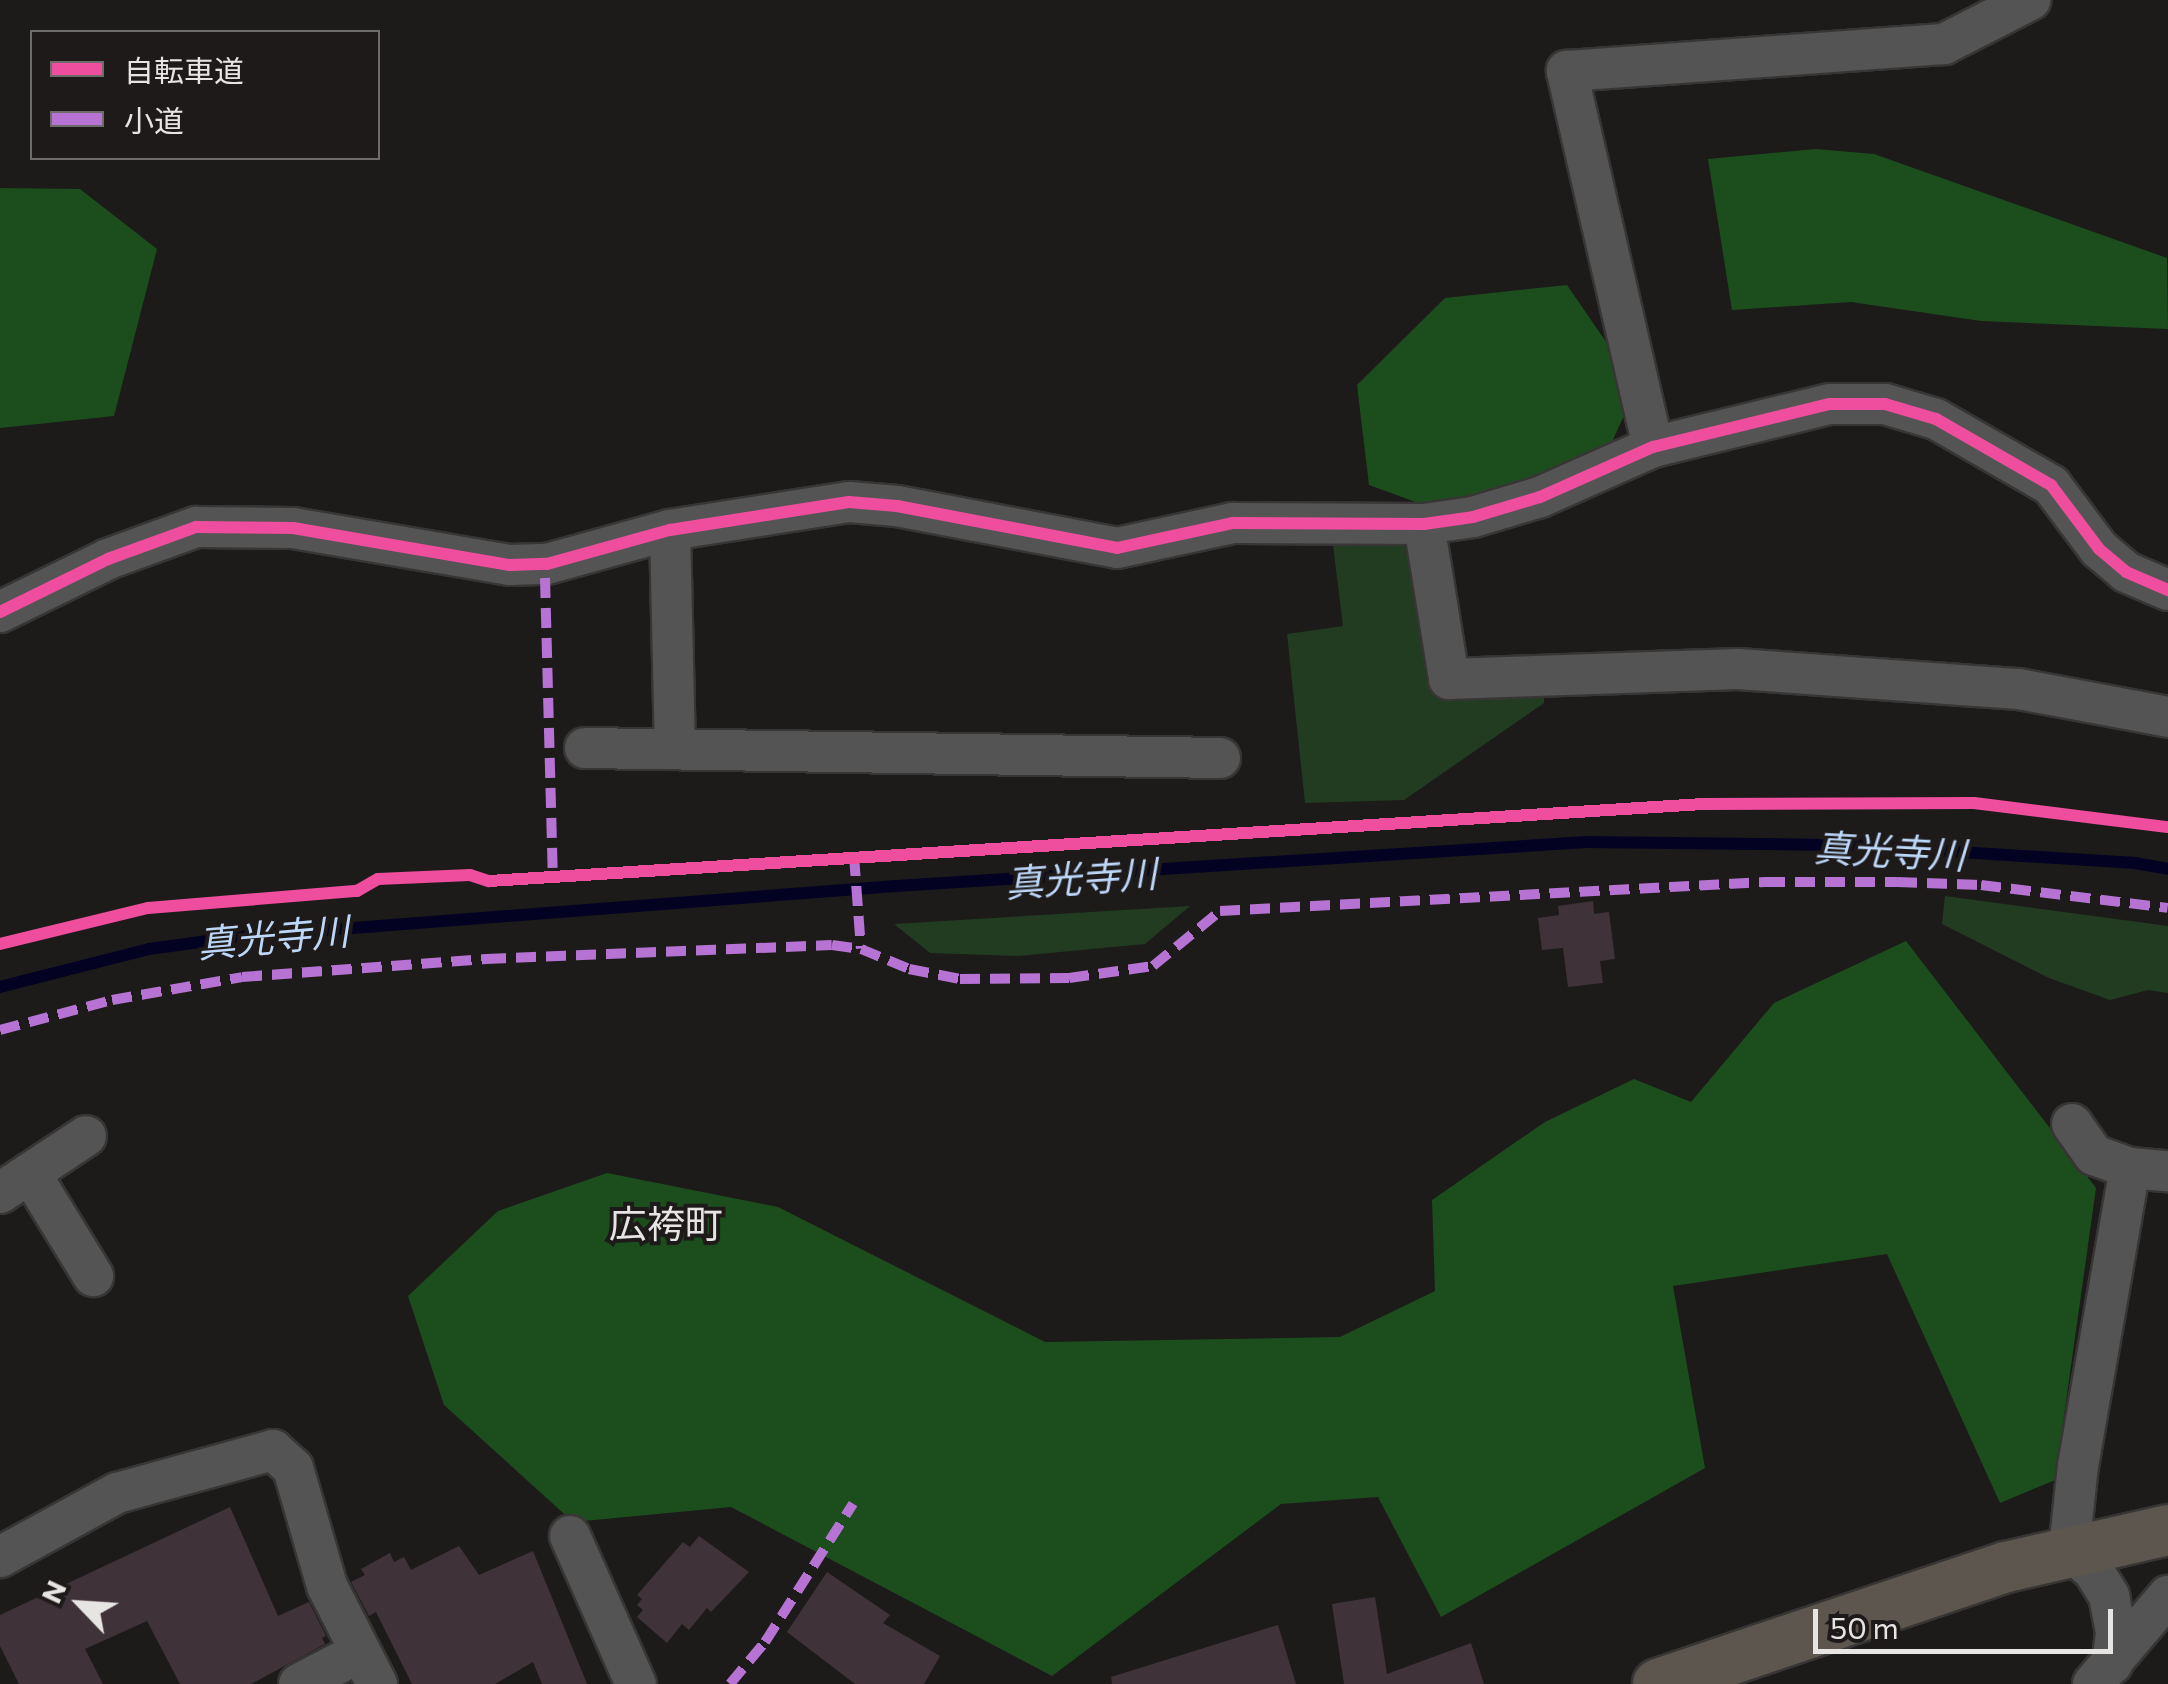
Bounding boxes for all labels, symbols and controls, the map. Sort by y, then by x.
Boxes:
legend [30,30,380,160]
text: 自転車道 [124,51,244,88]
text: 小道 [124,101,184,138]
water label: 真光寺川 [1813,823,1967,877]
water label: 真光寺川 [1004,849,1158,905]
water label: 真光寺川 [195,907,351,965]
district label: 広袴町 [609,1200,723,1246]
north arrow [30,1554,130,1654]
text: N [33,1575,73,1608]
scale bar [1818,1589,2118,1651]
text: 50 m [1830,1608,1899,1645]

